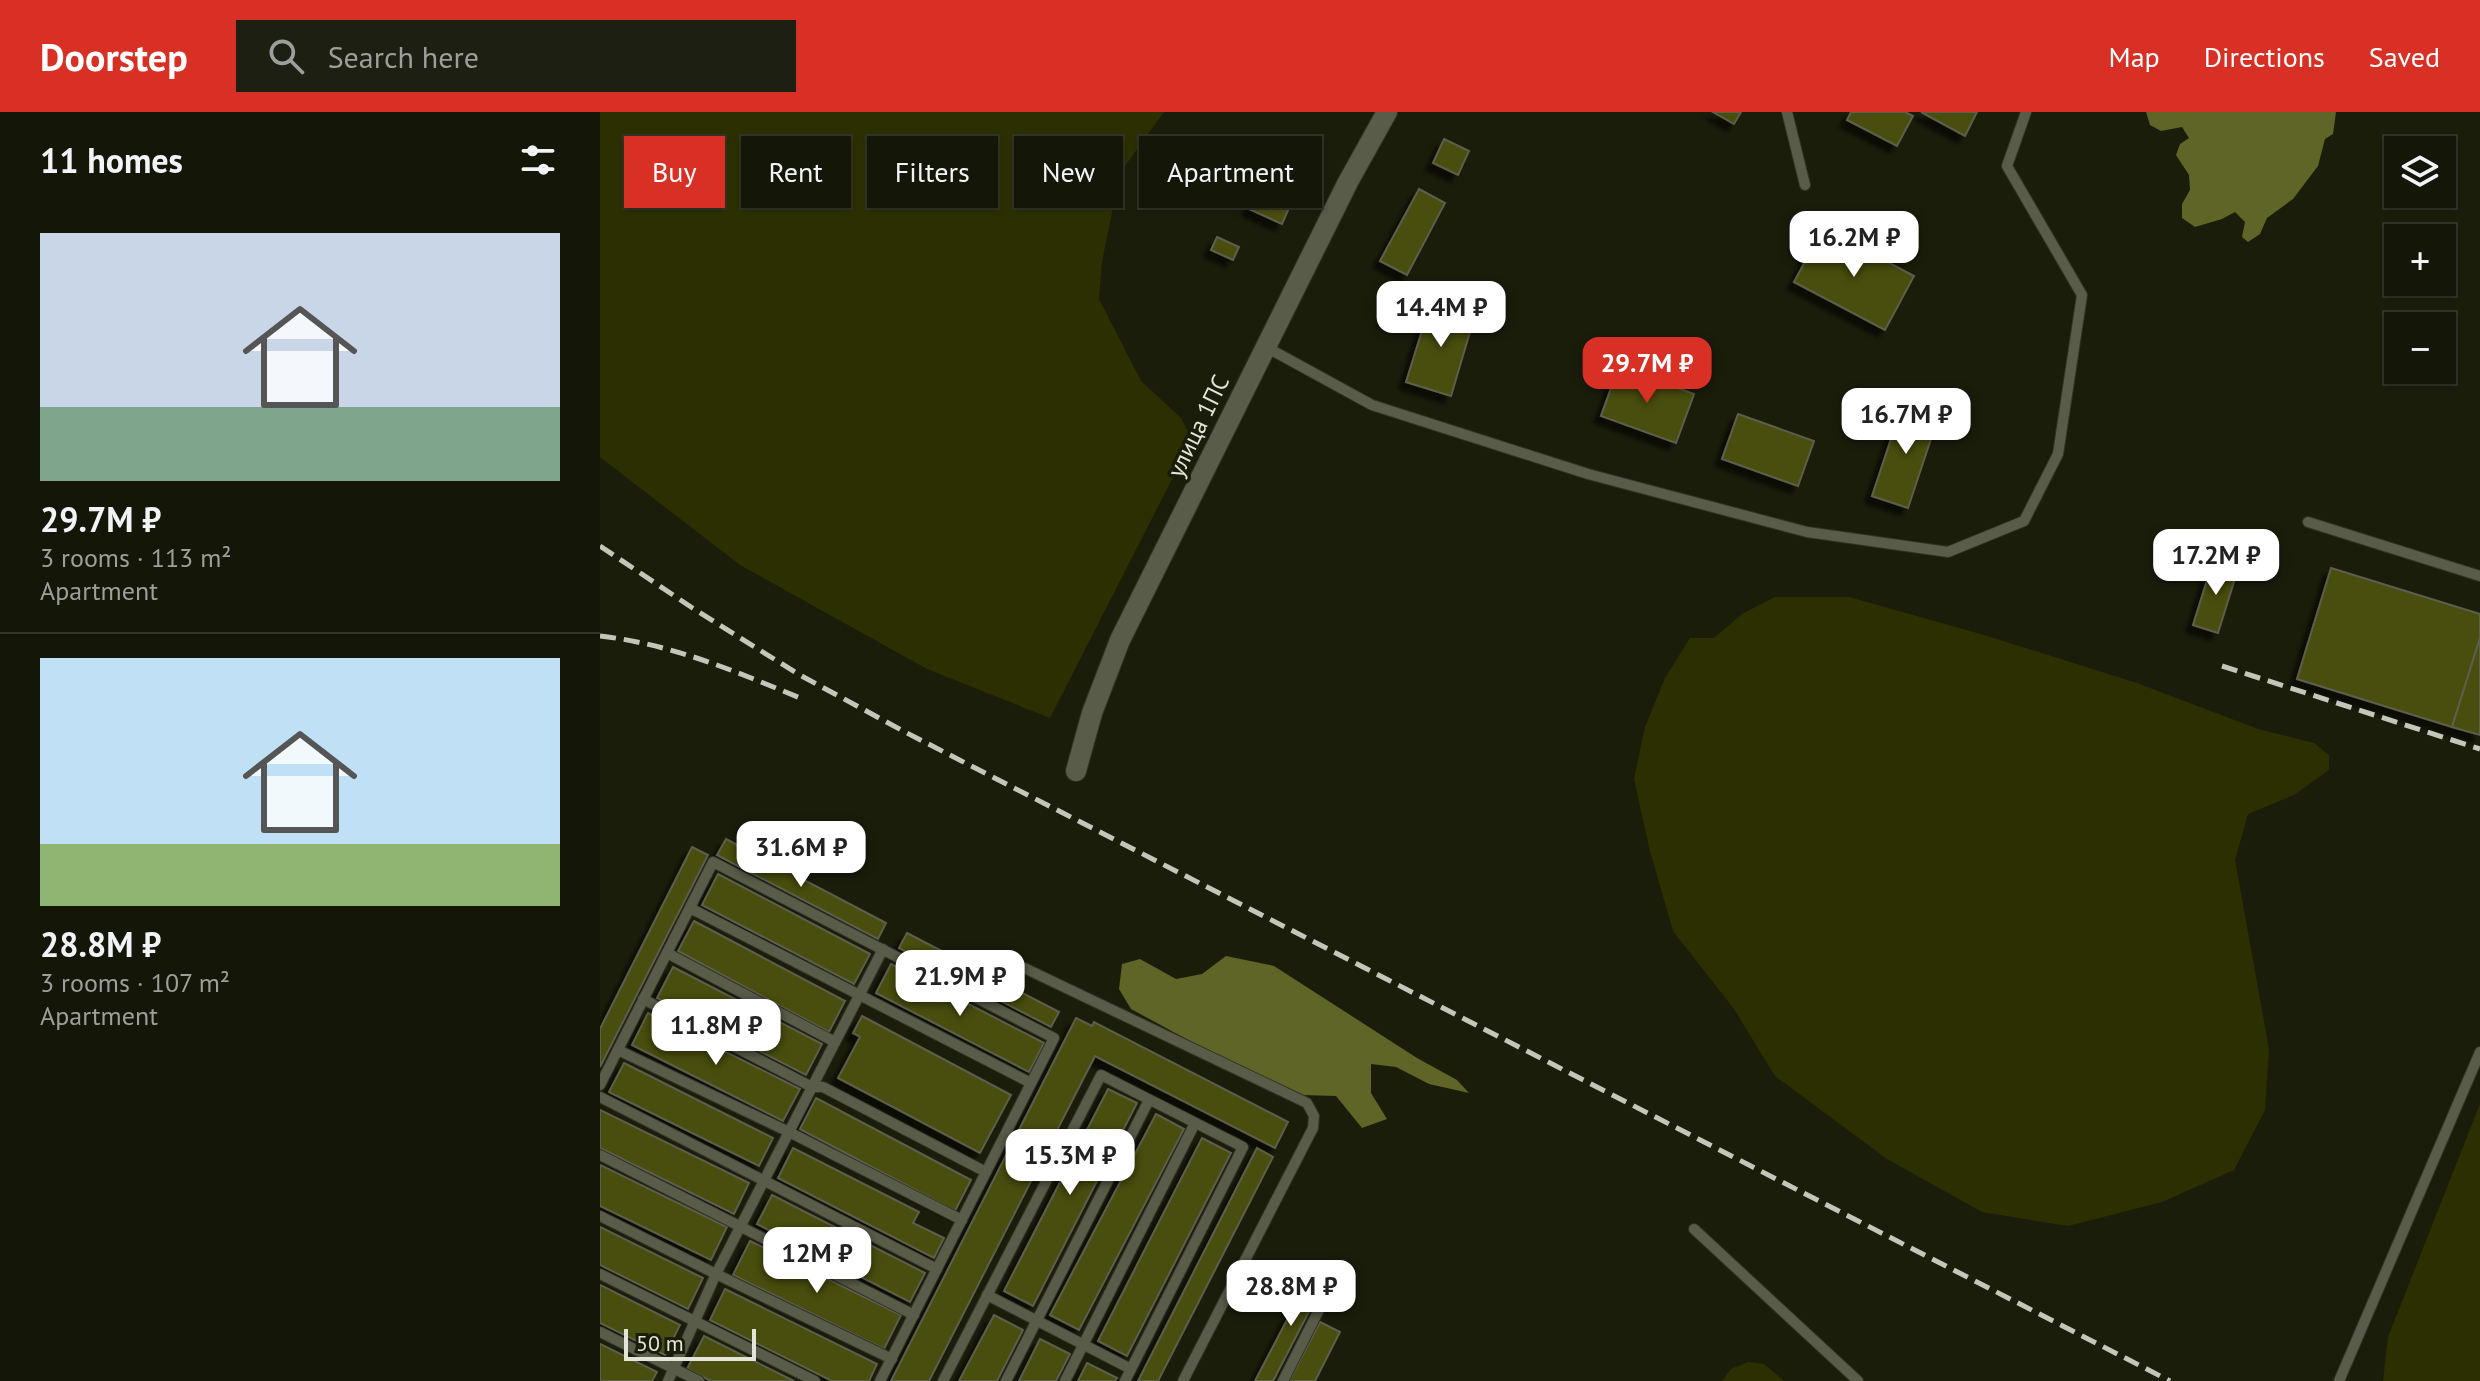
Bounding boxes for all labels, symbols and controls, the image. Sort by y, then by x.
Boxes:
search box [236,20,796,92]
text: Doorstep [40,32,188,81]
icon: search [264,34,308,78]
text: Search here [328,37,479,76]
text: Map [2109,38,2160,75]
text: Directions [2204,38,2325,75]
text: Saved [2369,38,2440,75]
chip: Buy [624,136,725,208]
chip: Rent [741,136,851,208]
chip: Filters [867,136,998,208]
chip: New [1014,136,1123,208]
chip: Apartment [1139,136,1322,208]
map controls [2384,136,2456,384]
button: layers [2384,136,2456,208]
text: 11 homes [40,138,183,182]
icon: filters [516,138,560,182]
pin: 16.2M ₽ [1780,211,1928,279]
text: 16.2M ₽ [1808,220,1900,253]
button: + [2384,224,2456,296]
pin: 14.4M ₽ [1367,281,1515,349]
icon: home [228,285,372,429]
text: 14.4M ₽ [1395,290,1487,323]
button: − [2384,312,2456,384]
pin: 29.7M ₽ [1573,337,1721,405]
text: 29.7M ₽ [1601,346,1693,379]
street label: улица 1ПС [1160,370,1236,482]
pin: 16.7M ₽ [1832,388,1980,456]
text: 16.7M ₽ [1860,397,1952,430]
text: 29.7M ₽ [40,497,161,541]
pin: 17.2M ₽ [2142,529,2290,597]
text: 17.2M ₽ [2171,538,2261,571]
text: 3 rooms · 113 m² [40,541,232,574]
text: Apartment [40,574,158,607]
icon: home [228,710,372,854]
pin: 31.6M ₽ [727,821,875,889]
text: 31.6M ₽ [755,830,847,863]
text: 28.8M ₽ [40,922,161,966]
pin: 21.9M ₽ [886,950,1034,1018]
text: 21.9M ₽ [914,959,1006,992]
text: 3 rooms · 107 m² [40,966,230,999]
text: Apartment [40,999,158,1032]
pin: 11.8M ₽ [642,999,790,1067]
text: 11.8M ₽ [670,1008,762,1041]
pin: 15.3M ₽ [996,1129,1144,1197]
text: 15.3M ₽ [1024,1138,1116,1171]
pin: 12M ₽ [761,1227,873,1295]
text: 12M ₽ [781,1236,853,1269]
pin: 28.8M ₽ [1217,1260,1365,1328]
text: 28.8M ₽ [1245,1269,1337,1302]
scale bar [624,1325,756,1361]
text: 50 m [636,1329,684,1357]

